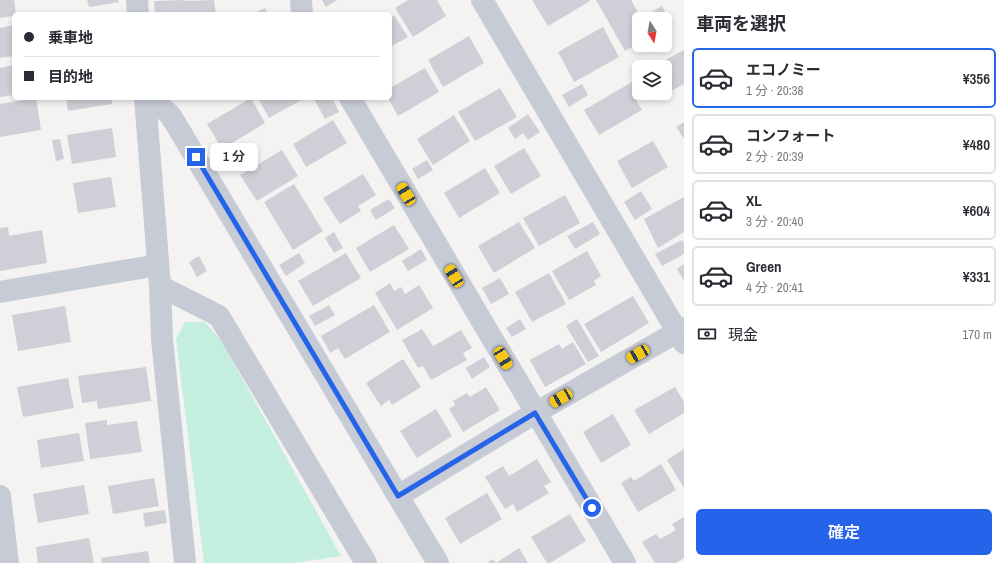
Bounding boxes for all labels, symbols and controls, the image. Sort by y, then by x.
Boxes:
text: 車両を選択 [696,11,786,36]
north arrow [632,12,672,52]
map controls [632,12,672,100]
text: 乗車地 [48,27,93,48]
text: エコノミー [746,59,821,80]
button: layers [632,60,672,100]
icon: car [698,60,734,96]
text: 目的地 [48,66,93,87]
text: ¥356 [963,68,990,89]
text: 1 分 · 20:38 [746,82,803,99]
text: コンフォート [746,125,836,146]
icon: car [698,126,734,162]
text: ¥480 [963,134,990,155]
callout: 1 分 [210,143,258,171]
route end [187,148,205,166]
text: 1 分 [223,148,245,165]
text: 2 分 · 20:39 [746,148,803,165]
car [395,181,417,207]
text: XL [746,190,762,211]
icon: car [698,192,734,228]
text: ¥604 [963,200,990,221]
text: 3 分 · 20:40 [746,213,803,230]
text: Green [746,256,782,277]
icon: car [698,258,734,294]
car [443,263,465,289]
text: ¥331 [963,266,990,287]
text: 4 分 · 20:41 [746,279,803,296]
icon: cash [696,323,718,345]
text: 現金 [728,324,758,345]
text: 170 m [962,326,992,343]
car [625,343,651,365]
car [492,345,514,371]
car [548,387,574,409]
route start [583,499,601,517]
button: 確定 [696,509,992,555]

